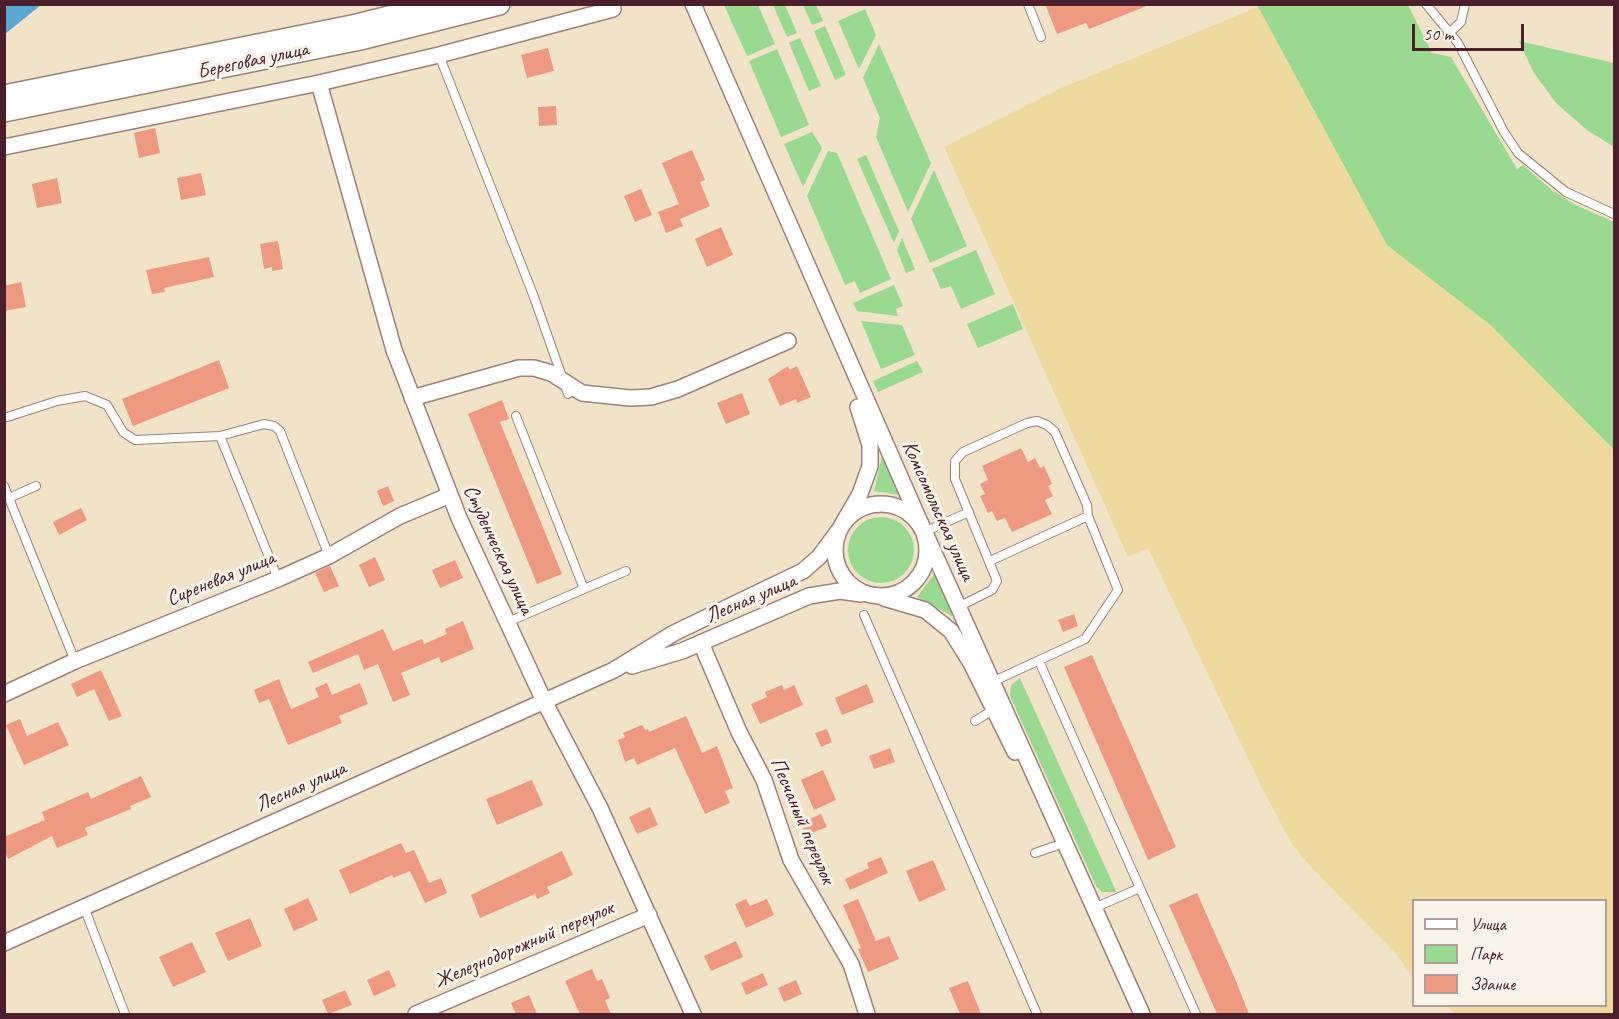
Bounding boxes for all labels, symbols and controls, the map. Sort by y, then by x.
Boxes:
scale bar [1415,12,1528,50]
text: 50 m [1423,23,1454,45]
street label: Береговая улица [195,37,311,85]
street label: Комсомольская улица [896,437,980,585]
street label: Студенческая улица [457,481,539,619]
street label: Сиреневая улица [163,546,279,612]
street label: Лесная улица [702,569,800,629]
street label: Песчаный переулок [764,754,840,888]
street label: Лесная улица [252,756,350,818]
street label: Железнодорожный переулок [431,896,617,994]
legend [1412,899,1607,1007]
text: Улица [1470,913,1506,935]
text: Парк [1470,943,1502,965]
text: Здание [1470,973,1515,995]

